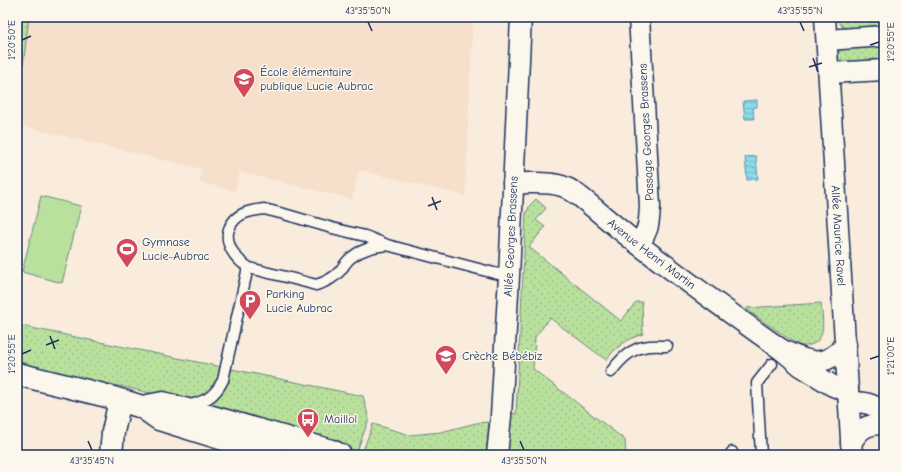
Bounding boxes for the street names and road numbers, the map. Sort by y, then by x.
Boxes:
street label: Passage Georges Brassens [635,63,657,201]
street label: Allée Georges Brassens [501,176,521,297]
street label: Allée Maurice Ravel [828,185,849,286]
street label: Avenue Henri Martin [605,216,698,292]

